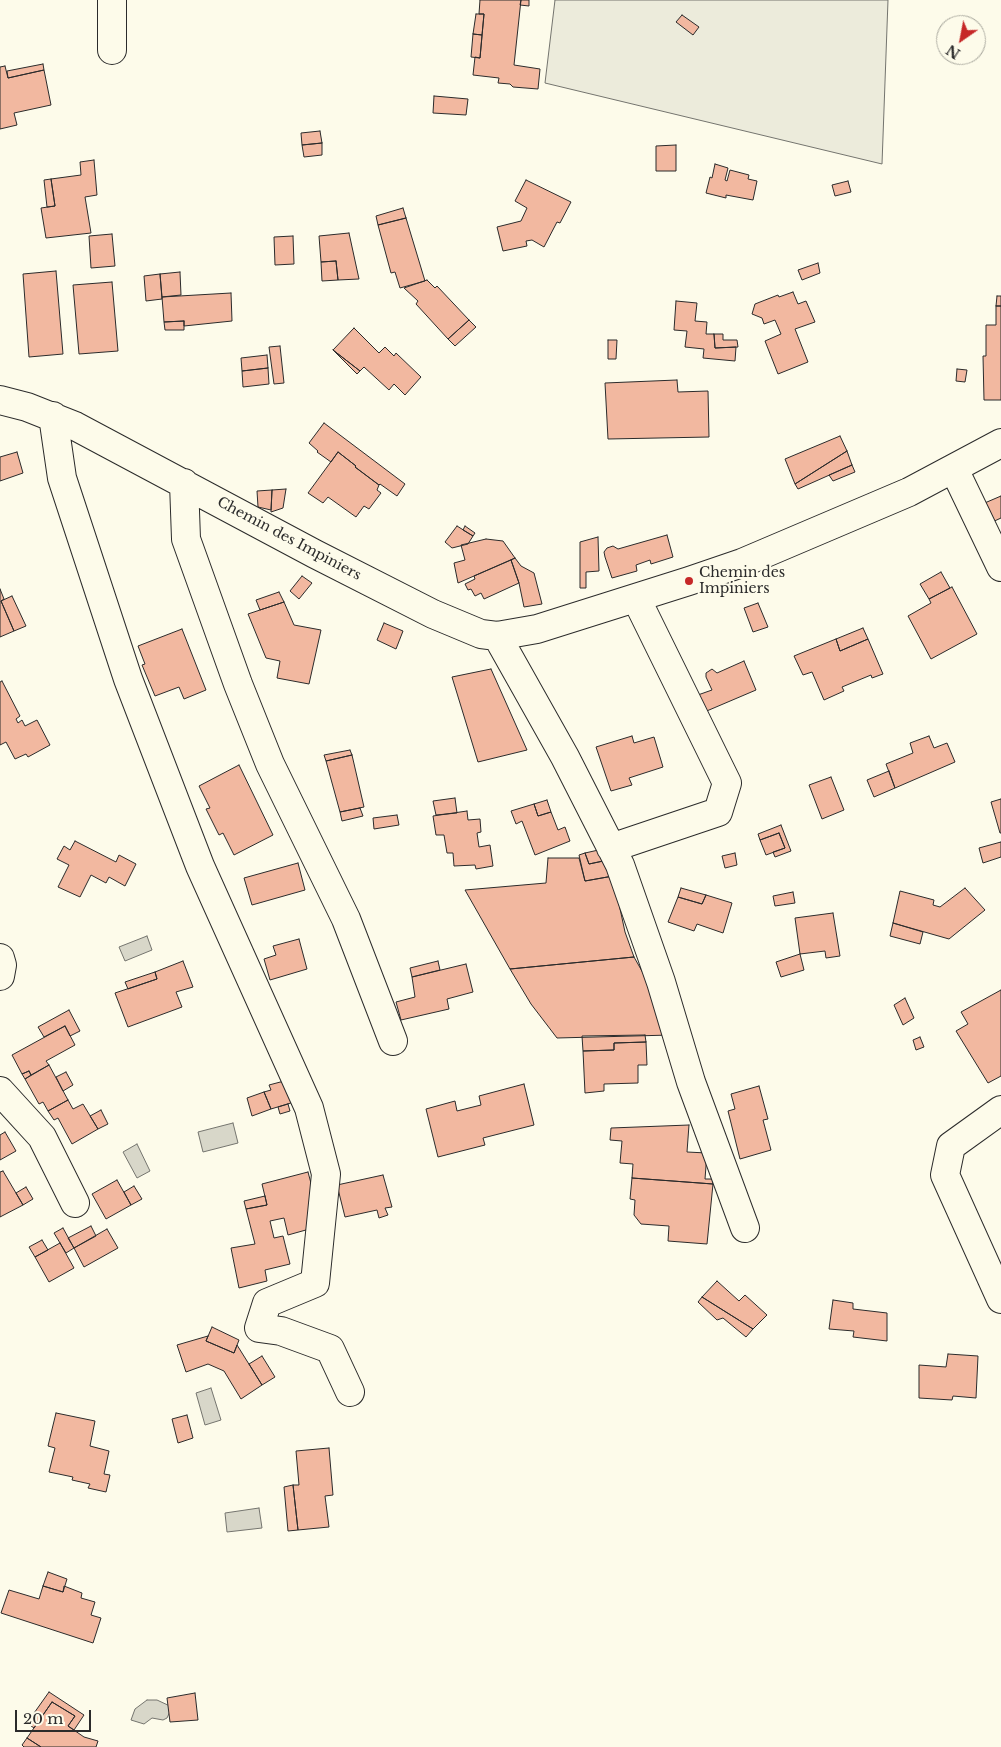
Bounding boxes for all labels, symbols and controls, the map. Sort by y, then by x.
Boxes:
north arrow [936,15,986,65]
text: N [943,41,964,63]
street label: Chemin des Impiniers [214,494,364,584]
place label: Chemin des Impiniers [699,565,785,598]
marker: Chemin des Impiniers [683,575,695,587]
scale bar [18,1700,94,1732]
text: 20 m [23,1709,63,1728]

